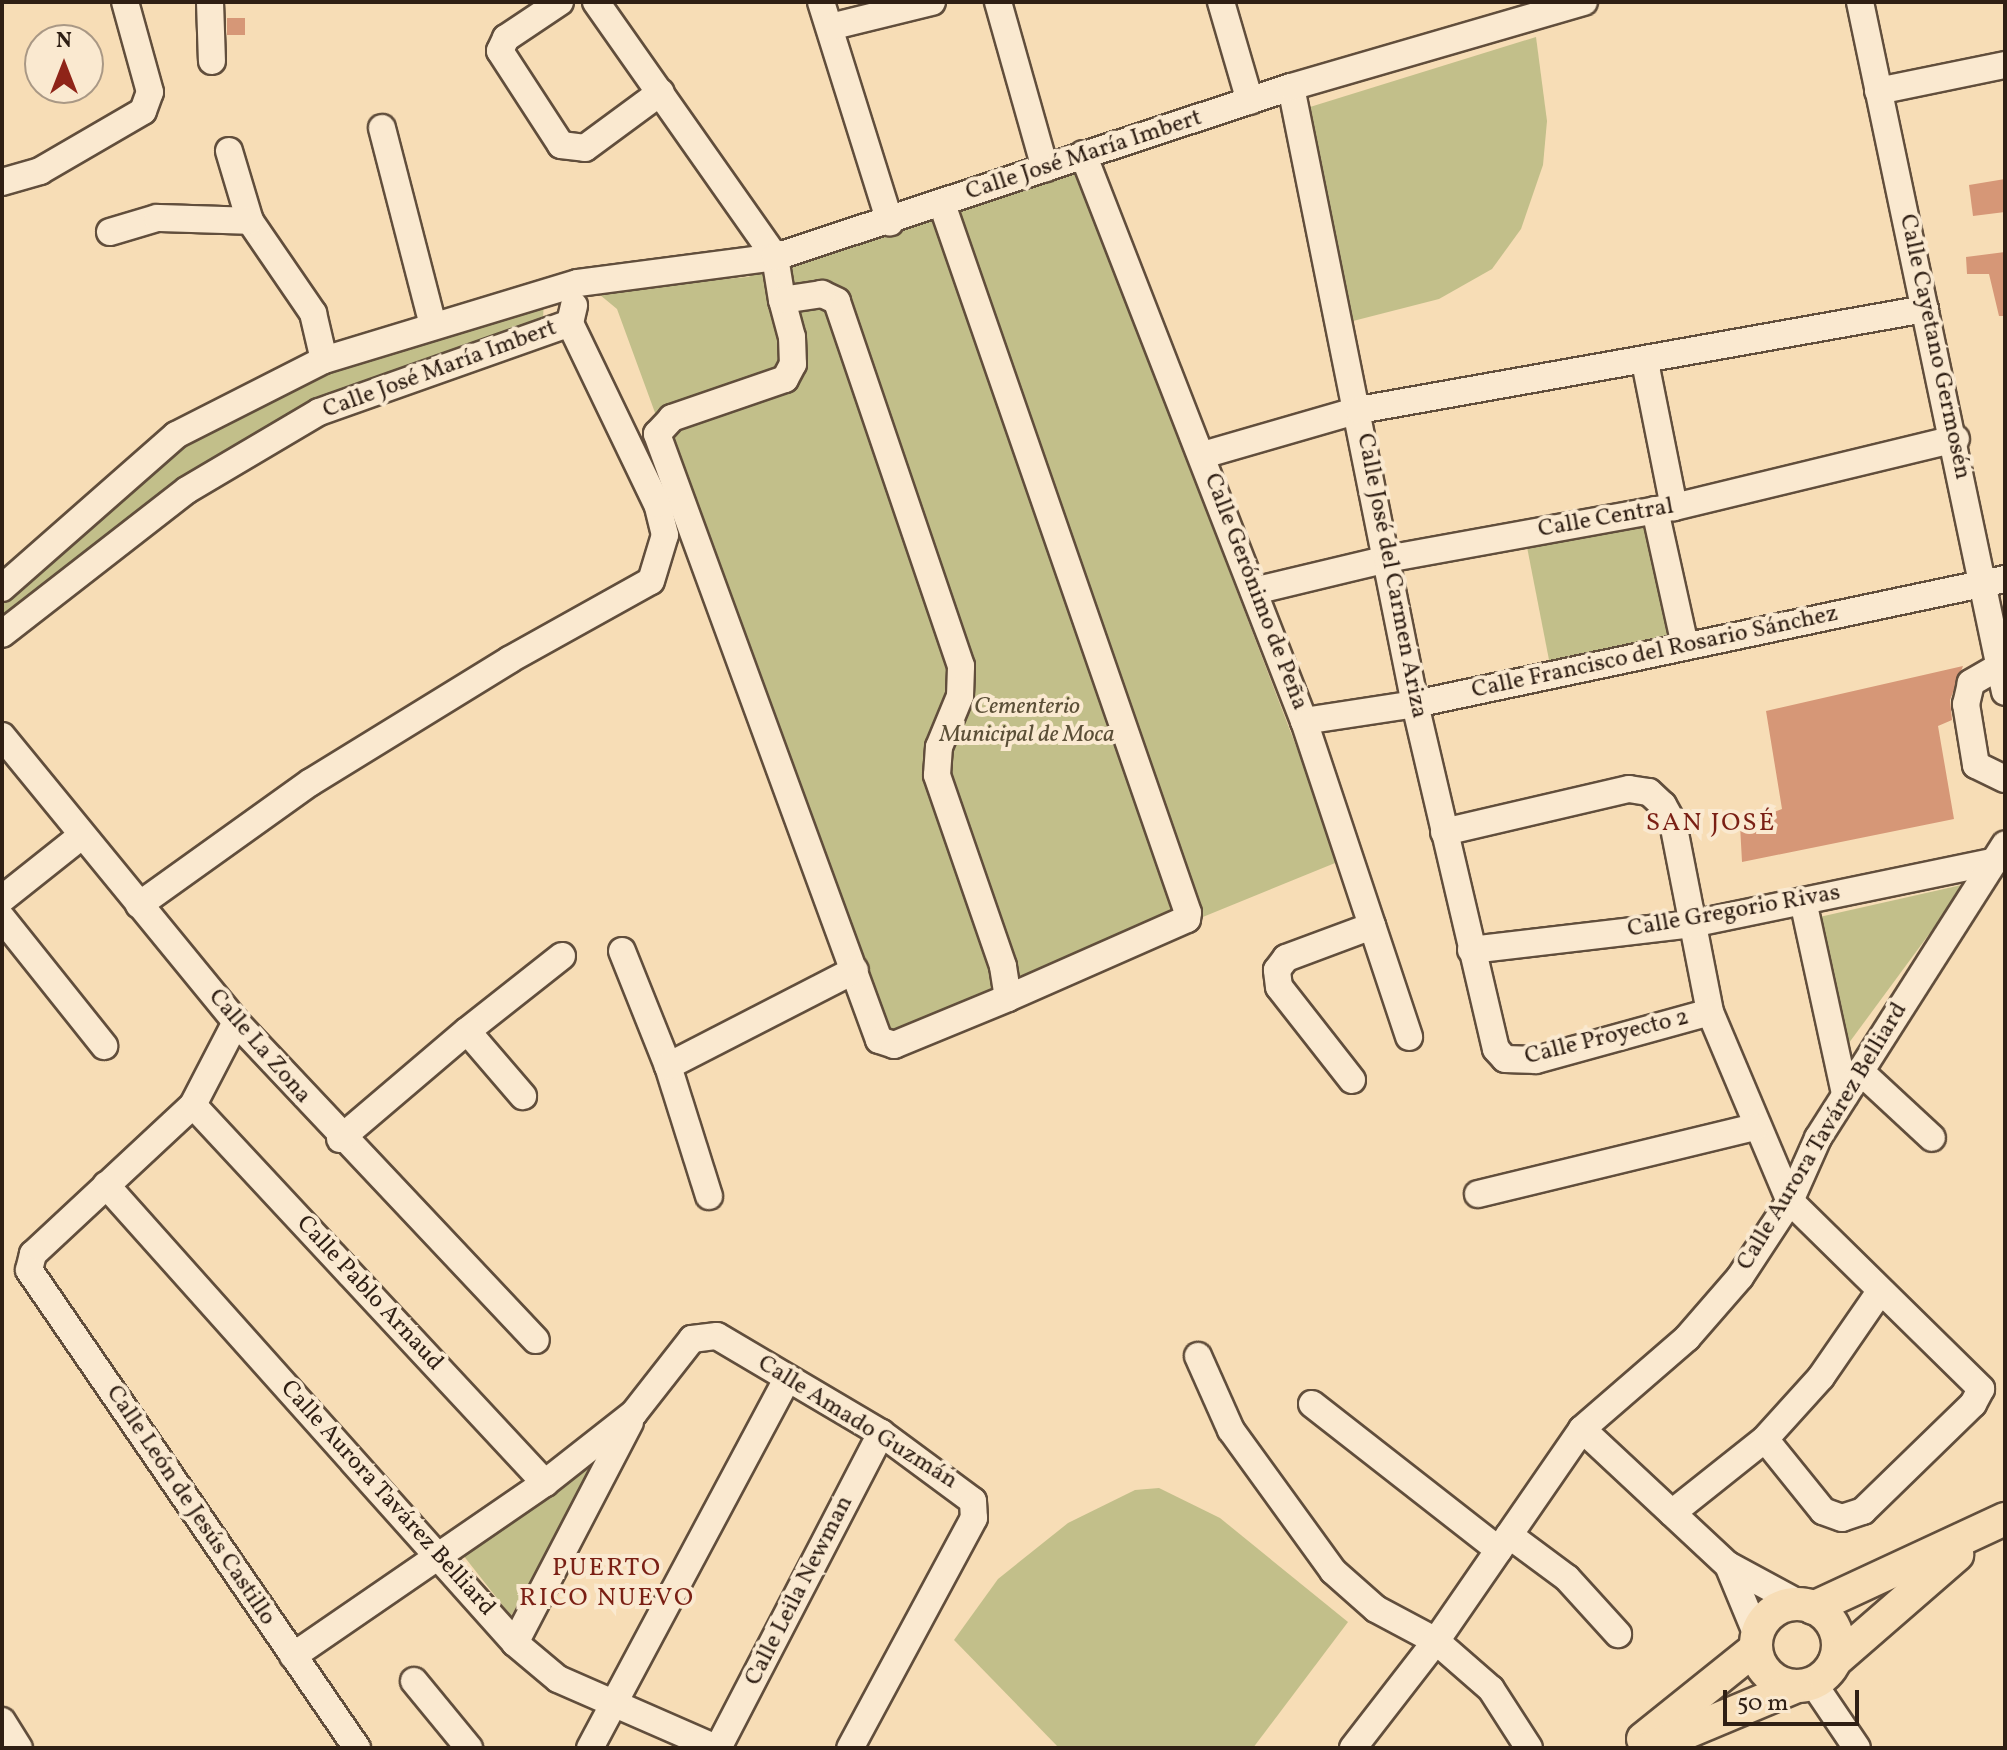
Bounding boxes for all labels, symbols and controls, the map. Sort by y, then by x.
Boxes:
north arrow [24,24,104,104]
text: N [56,26,72,57]
street label: Calle José María Imbert [962,104,1206,208]
street label: Calle Cayetano Germosén [1892,212,1976,482]
street label: Calle José María Imbert [319,314,561,426]
street label: Calle José del Carmen Ariza [1349,431,1433,721]
street label: Calle Gerónimo de Peña [1197,470,1313,714]
street label: Calle Central [1536,493,1676,545]
street label: Calle Francisco del Rosario Sánchez [1469,600,1841,706]
park label: Cementerio Municipal de Moca [939,694,1115,750]
district label: SAN JOSÉ [1646,808,1776,840]
street label: Calle Gregorio Rivas [1625,879,1843,945]
street label: Calle La Zona [201,984,317,1110]
street label: Calle Aurora Tavárez Belliard [1731,998,1915,1276]
street label: Calle Proyecto 2 [1522,1004,1692,1072]
street label: Calle Pablo Arnaud [290,1210,448,1378]
street label: Calle Amado Guzmán [752,1350,962,1496]
street label: Calle Aurora Tavárez Belliard [273,1375,501,1623]
street label: Calle León de Jesús Castillo [99,1380,281,1632]
street label: Calle Leila Newman [740,1491,860,1691]
district label: PUERTO RICO NUEVO [519,1553,695,1614]
scale bar [1727,1674,1863,1724]
text: 50 m [1737,1687,1789,1721]

